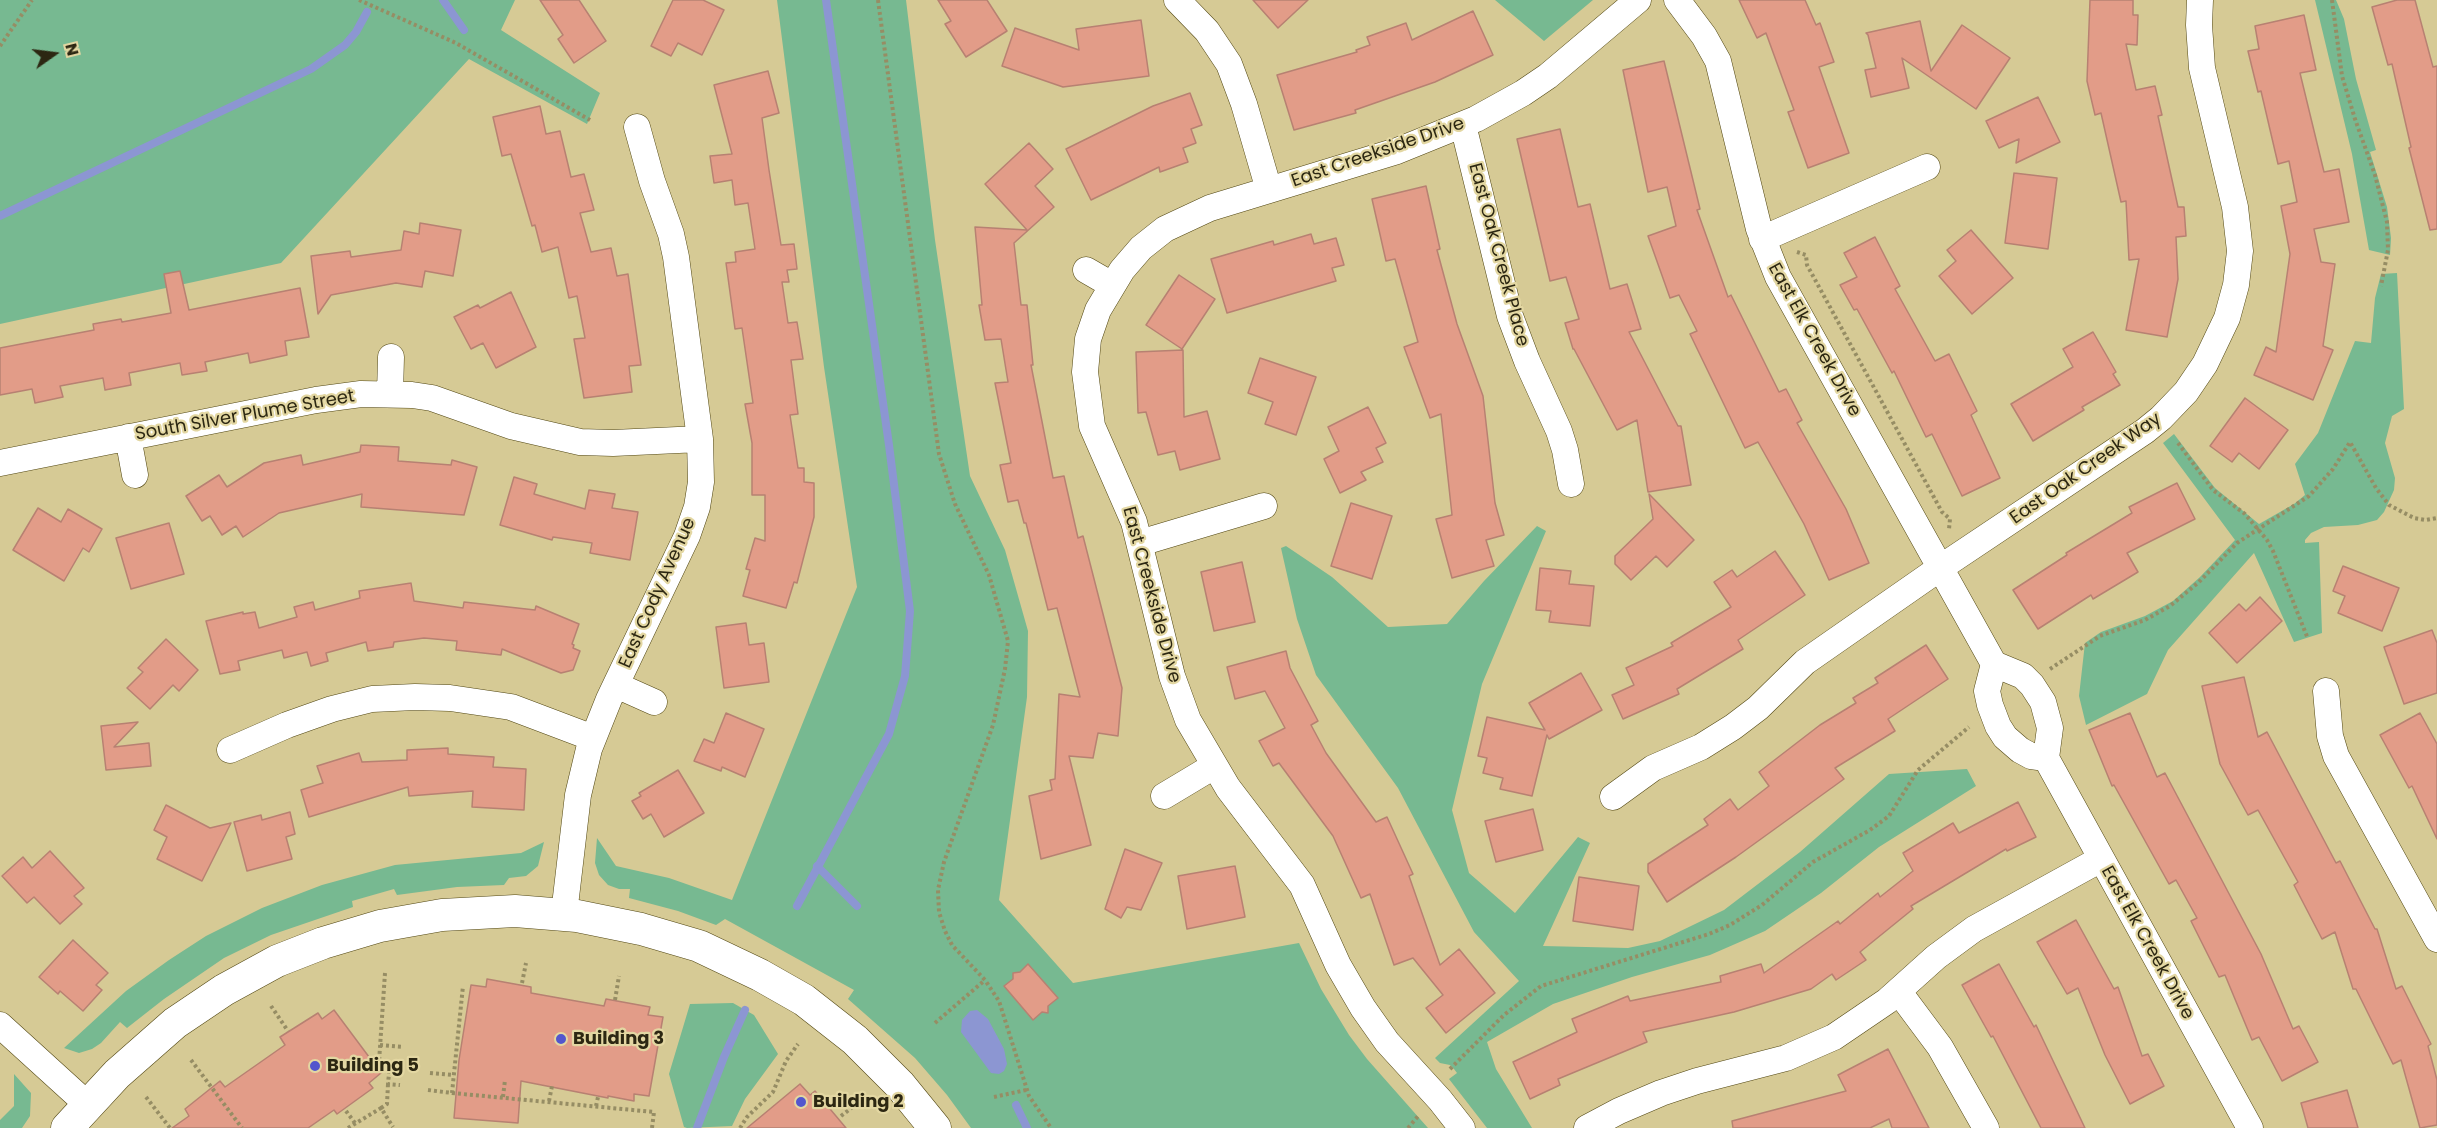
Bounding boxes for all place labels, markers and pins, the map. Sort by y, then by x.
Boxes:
place label: Building 3 [573,1028,664,1050]
marker: Building 3 [554,1032,568,1046]
place label: Building 5 [327,1055,419,1077]
marker: Building 5 [308,1059,322,1073]
place label: Building 2 [813,1091,904,1113]
marker: Building 2 [794,1095,808,1109]

